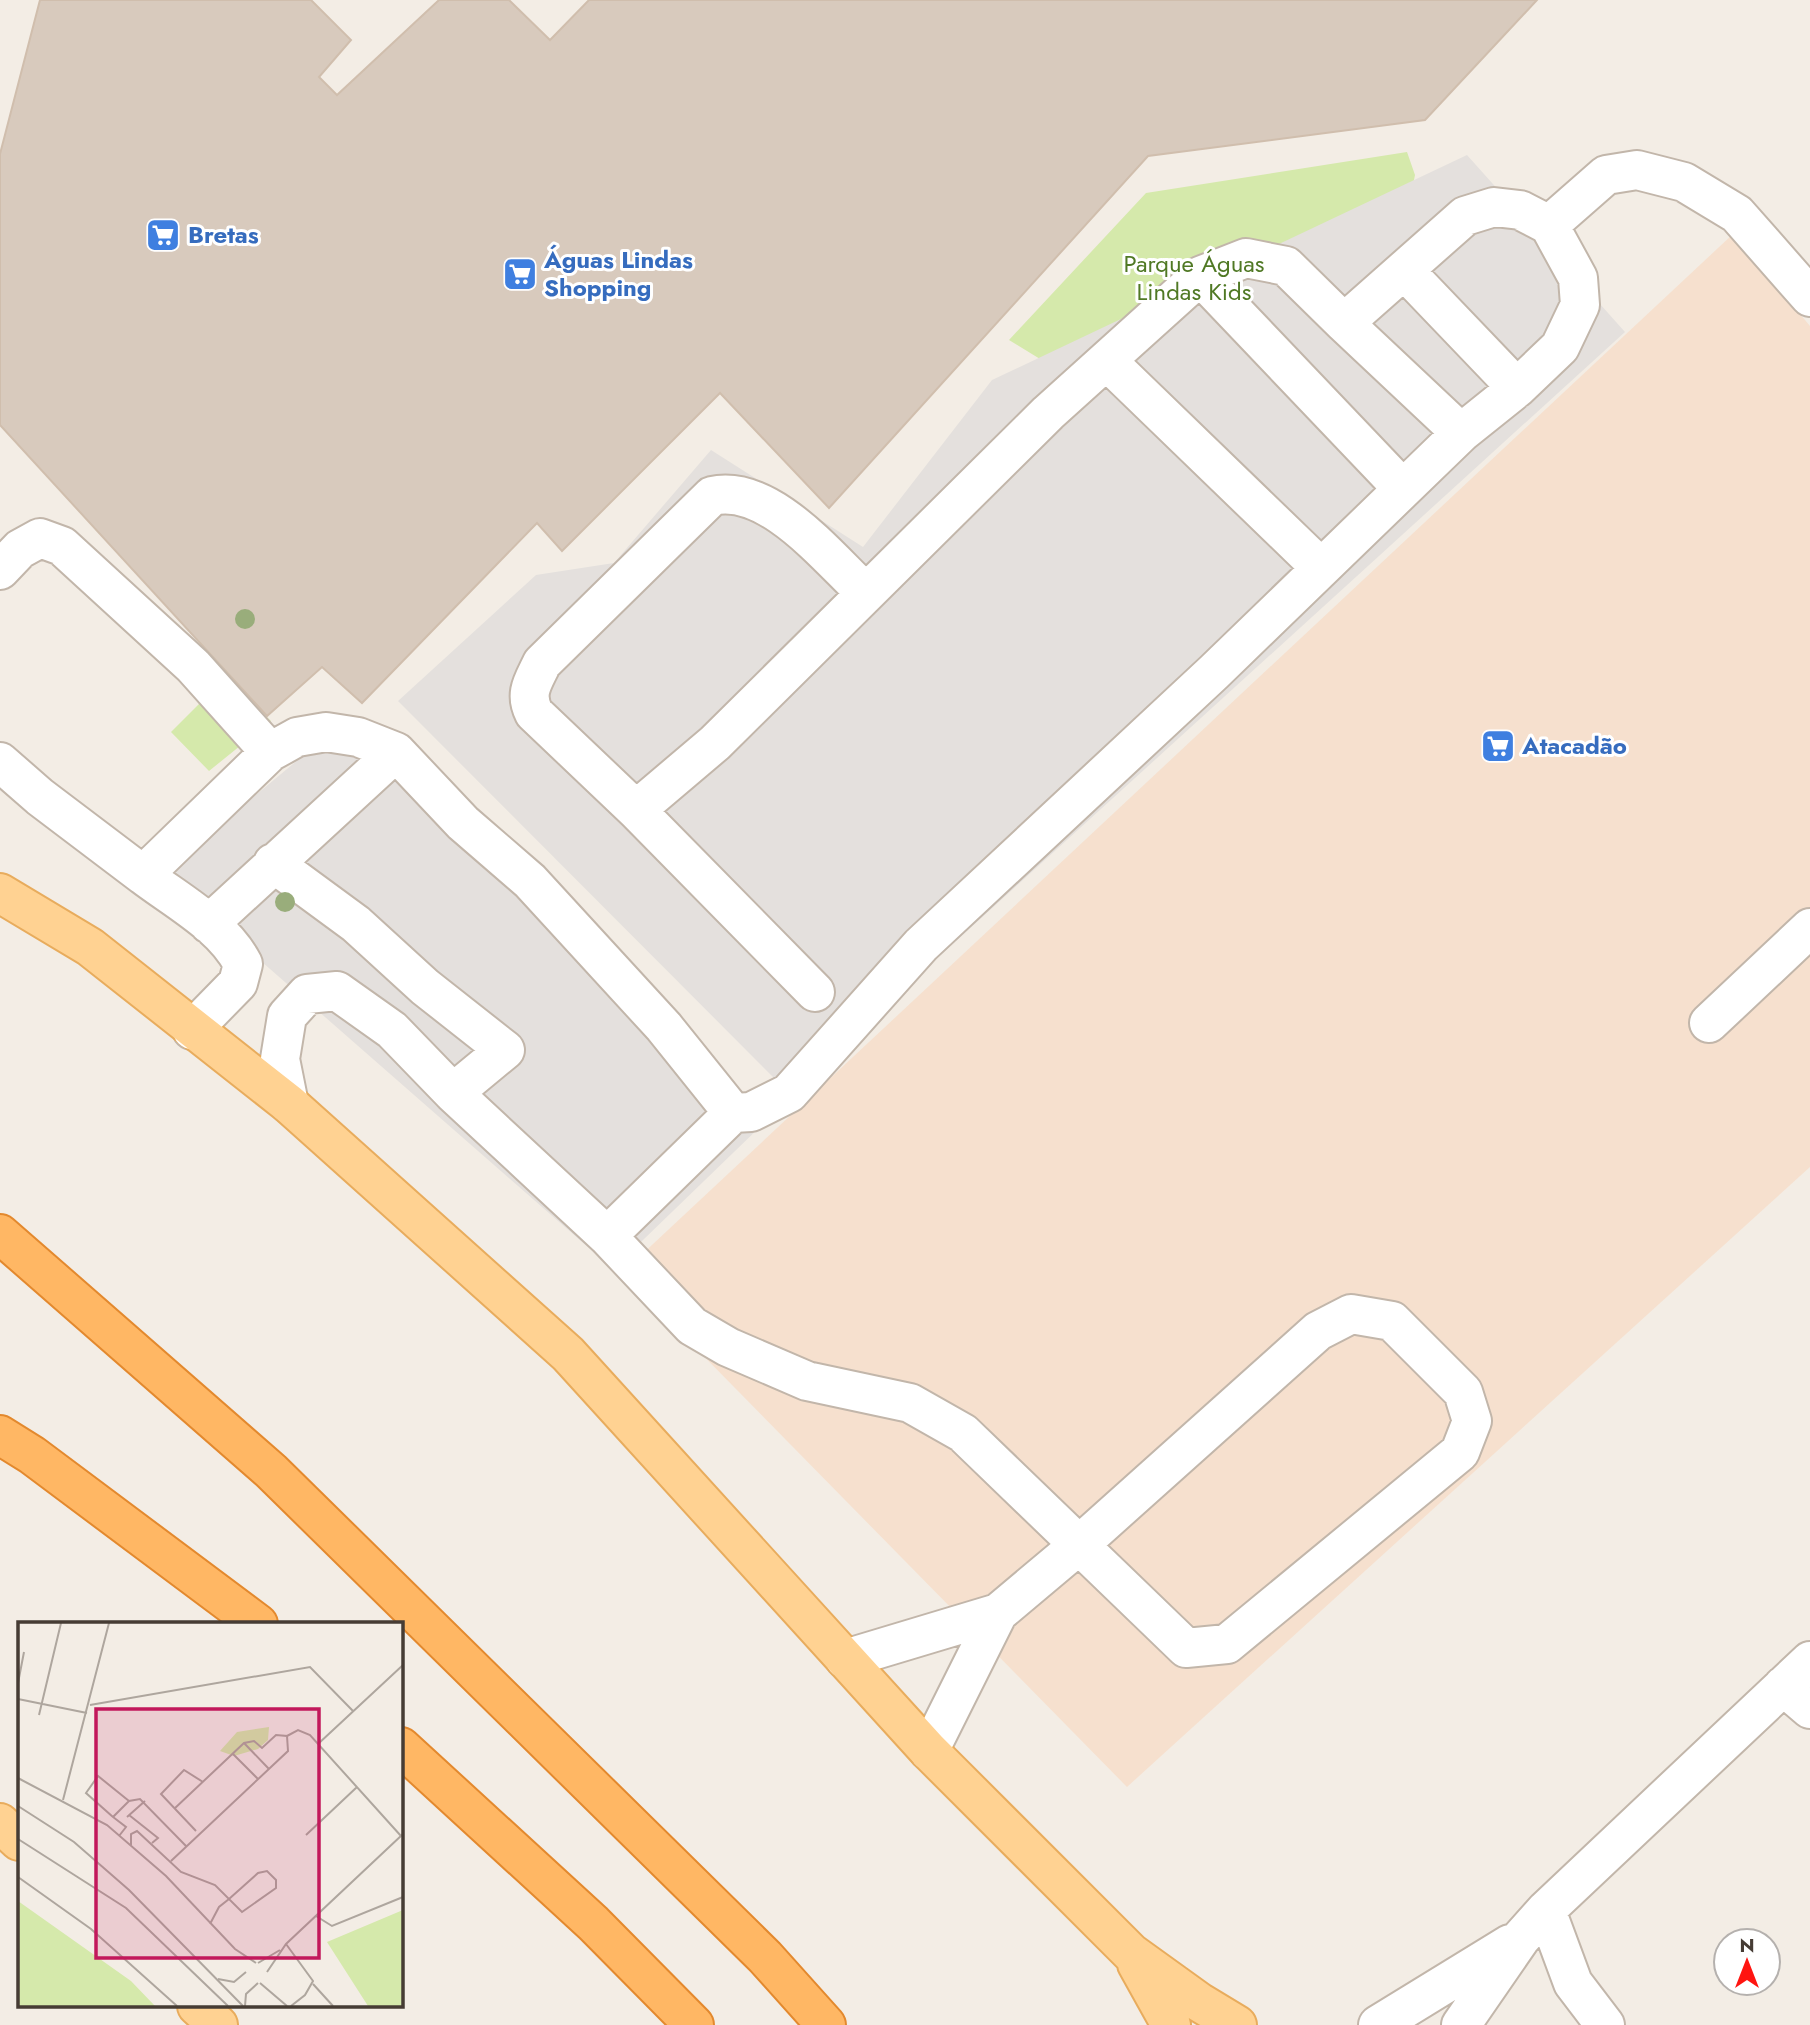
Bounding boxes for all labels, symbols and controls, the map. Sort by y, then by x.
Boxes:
supermarket icon: Bretas [144,216,182,254]
place label: Bretas [188,217,259,252]
place label: Águas Lindas Shopping [543,242,693,305]
park label: Parque Águas Lindas Kids [1123,246,1265,309]
supermarket icon: Águas Lindas Shopping [501,255,539,293]
supermarket icon: Atacadão [1479,727,1517,765]
place label: Atacadão [1521,728,1627,763]
inset map [18,1622,402,2008]
north arrow [1712,1927,1782,1997]
text: N [1739,1932,1755,1959]

